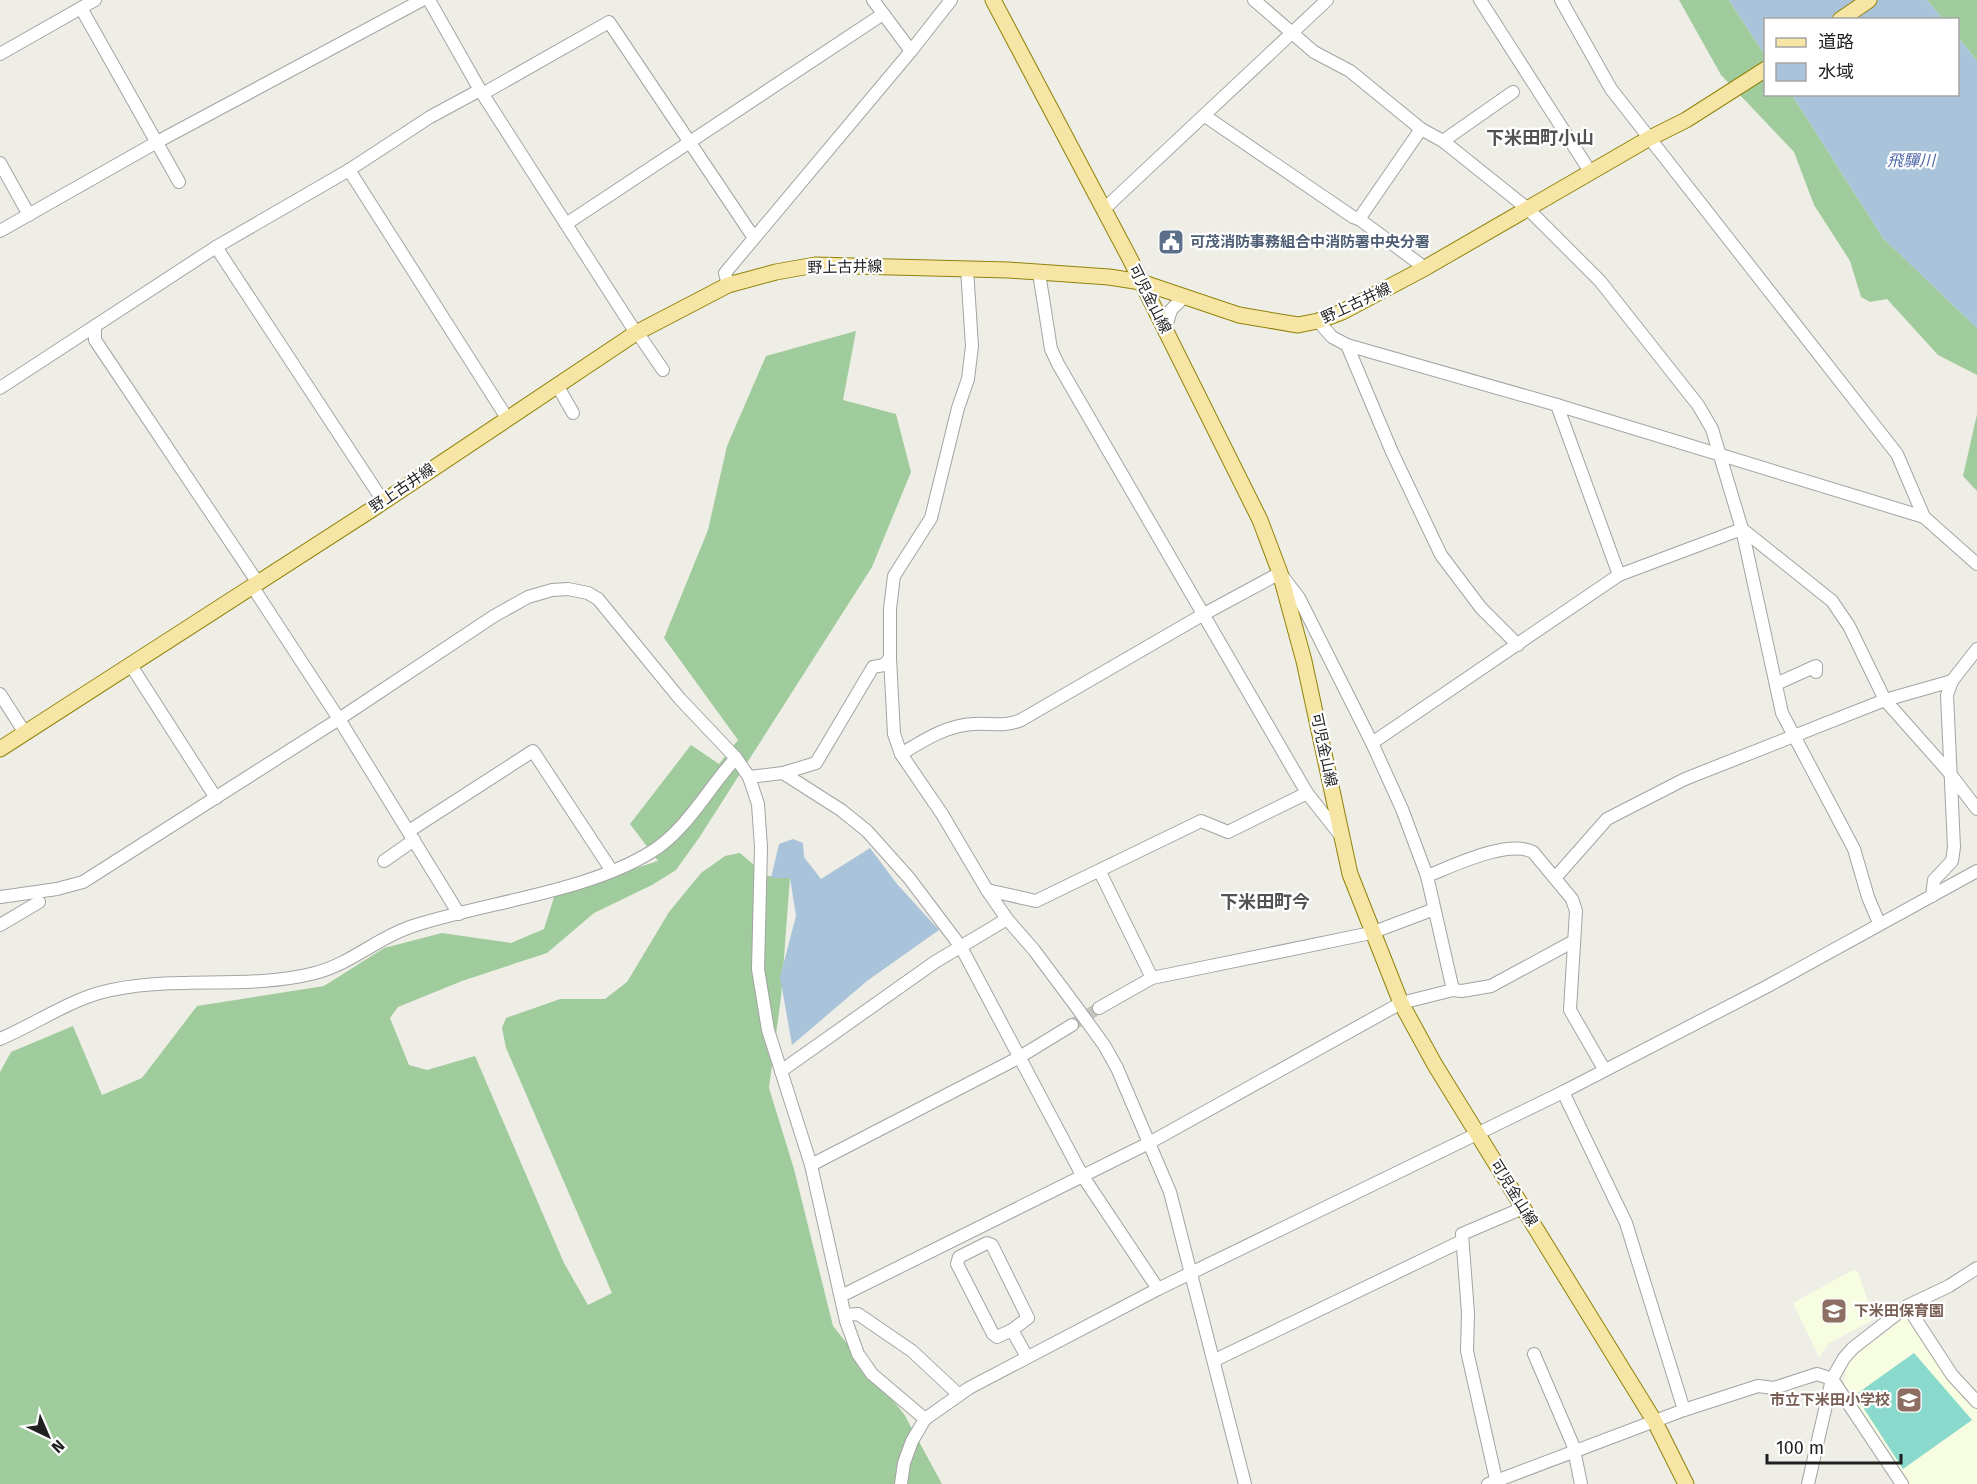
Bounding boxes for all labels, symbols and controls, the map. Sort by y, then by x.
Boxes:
legend [1764,18,1959,96]
text: 道路 [1818,31,1854,53]
text: 水域 [1818,61,1854,83]
district label: 下米田町小山 [1486,127,1594,149]
water label: 飛驒川 [1887,151,1937,170]
public building icon: 可茂消防事務組合中消防署中央分署 [1156,227,1186,257]
place label: 可茂消防事務組合中消防署中央分署 [1190,233,1430,251]
street label: 野上古井線 [807,257,883,277]
street label: 可児金山線 [1125,261,1175,337]
street label: 野上古井線 [1318,279,1394,327]
street label: 野上古井線 [366,460,438,516]
street label: 可児金山線 [1307,711,1341,789]
district label: 下米田町今 [1220,891,1310,913]
street label: 可児金山線 [1486,1156,1542,1230]
school or university icon: 下米田保育園 [1819,1296,1849,1326]
place label: 下米田保育園 [1854,1302,1944,1320]
school or university icon: 市立下米田小学校 [1894,1385,1924,1415]
place label: 市立下米田小学校 [1770,1391,1890,1409]
north arrow [18,1406,78,1466]
scale bar [1767,1427,1900,1465]
text: N [48,1436,68,1457]
text: 100 m [1776,1437,1824,1459]

